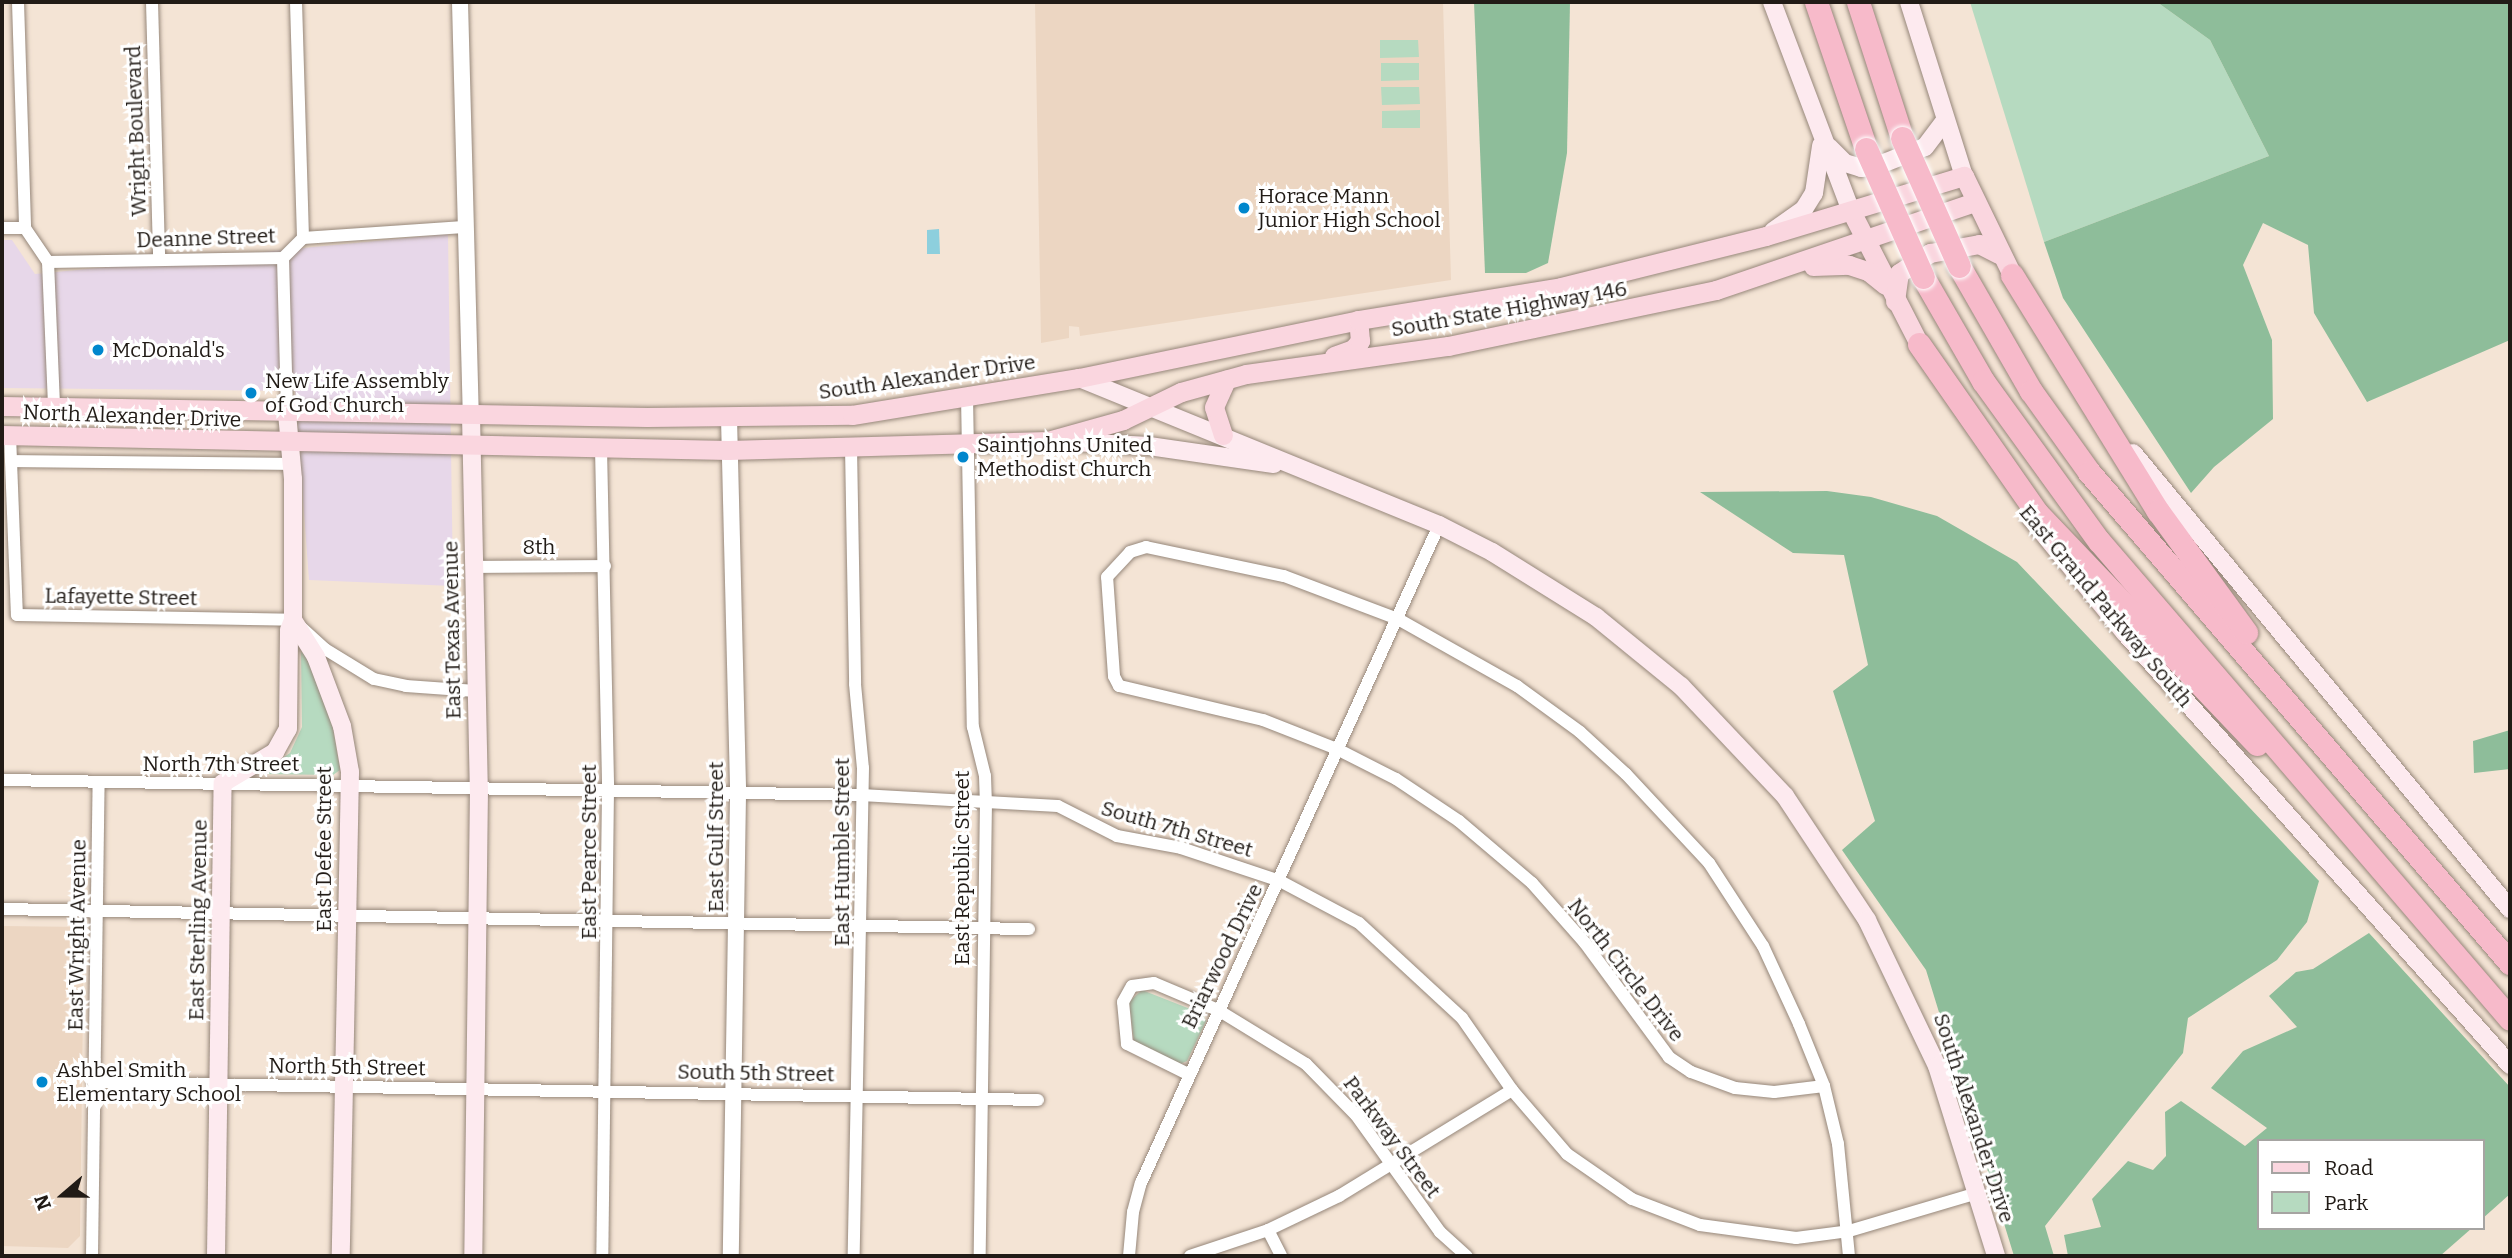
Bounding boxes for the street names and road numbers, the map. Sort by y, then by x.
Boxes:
street label: Wright Boulevard [120,45,152,217]
street label: Deanne Street [136,223,276,253]
street label: South State Highway 146 [1389,276,1629,342]
street label: South Alexander Drive [817,349,1037,405]
street label: North Alexander Drive [22,400,242,432]
street label: East Grand Parkway South [2014,500,2198,712]
street label: 8th [523,534,555,560]
street label: East Texas Avenue [438,540,466,720]
street label: Lafayette Street [44,583,198,611]
street label: North 7th Street [143,751,299,777]
street label: East Humble Street [829,758,855,946]
street label: East Gulf Street [703,761,729,913]
street label: East Pearce Street [576,764,602,940]
street label: East Defee Street [311,766,337,932]
street label: East Republic Street [949,770,975,966]
street label: South 7th Street [1098,795,1256,863]
street label: East Sterling Avenue [184,819,212,1021]
street label: East Wright Avenue [63,839,91,1031]
street label: Briarwood Drive [1176,879,1268,1033]
street label: North Circle Drive [1562,894,1690,1046]
street label: South Alexander Drive [1928,1010,2020,1226]
street label: North 5th Street [268,1053,426,1081]
street label: South 5th Street [677,1059,835,1087]
street label: Parkway Street [1338,1071,1446,1203]

